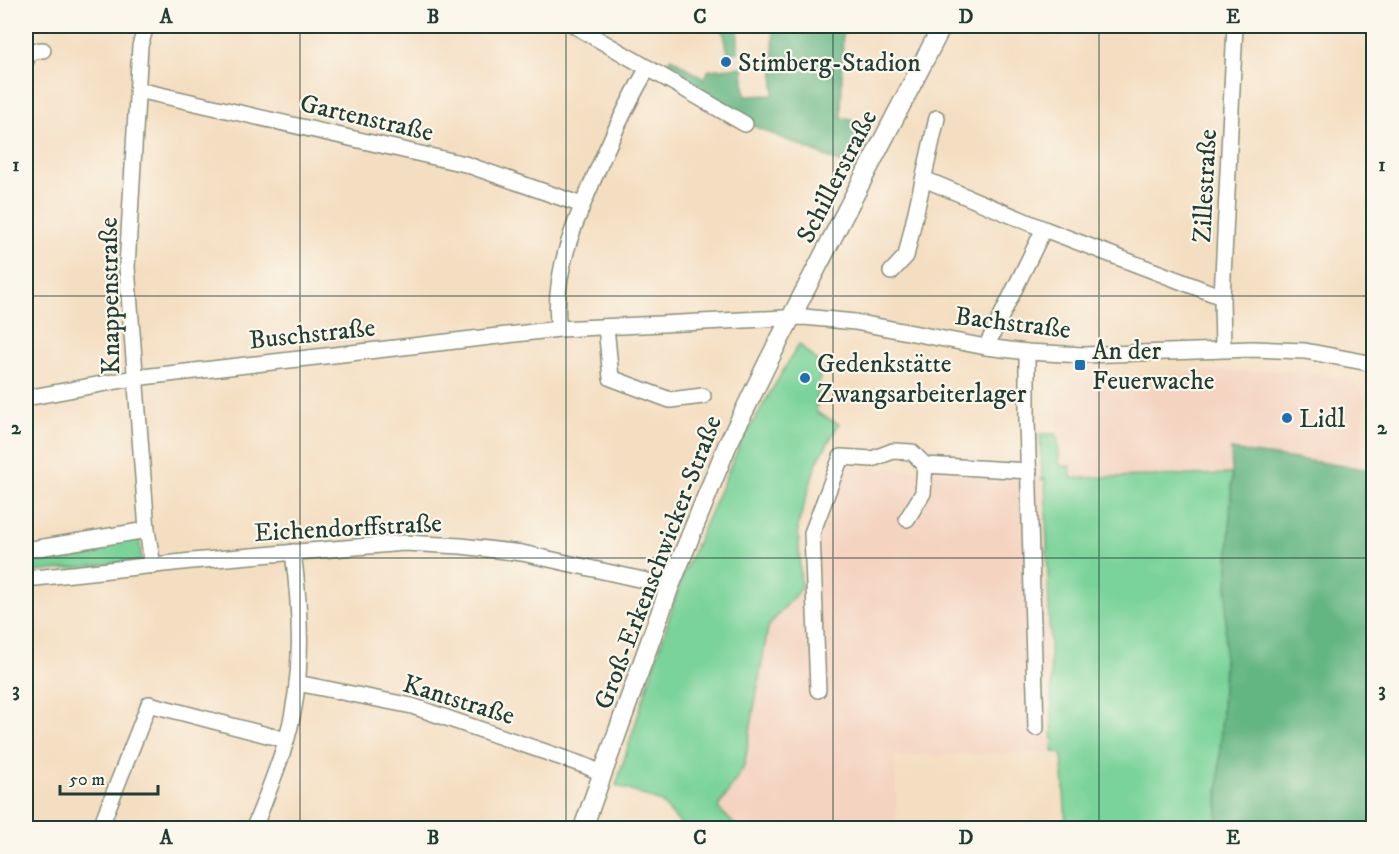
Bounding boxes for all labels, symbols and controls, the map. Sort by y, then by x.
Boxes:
text: A [159,5,174,30]
text: B [427,5,439,30]
text: C [693,5,707,30]
text: D [959,5,974,30]
text: E [1226,5,1240,30]
place label: Stimberg-Stadion [738,47,921,80]
marker: Stimberg-Stadion [719,55,733,69]
street label: Gartenstraße [297,87,437,150]
street label: Schillerstraße [790,104,885,249]
street label: Zillestraße [1186,128,1225,244]
text: 1 [12,153,20,178]
text: 1 [1378,153,1386,178]
street label: Knappenstraße [93,217,128,375]
street label: Bachstraße [953,300,1073,347]
street label: Buschstraße [247,311,377,358]
place label: An der Feuerwache [1092,335,1214,398]
place label: Gedenkstätte Zwangsarbeiterlager [817,348,1027,411]
marker: An der Feuerwache [1073,358,1087,372]
marker: Gedenkstätte Zwangsarbeiterlager [798,371,812,385]
place label: Lidl [1299,403,1345,436]
street label: Groß-Erkenschwicker-Straße [587,411,730,714]
marker: Lidl [1280,411,1294,425]
text: 2 [11,416,22,441]
text: 2 [1377,416,1388,441]
street label: Eichendorffstraße [253,507,443,550]
street label: Kantstraße [399,668,519,733]
text: 3 [12,678,20,703]
text: 3 [1378,678,1386,703]
scale bar [60,758,158,796]
text: 50 m [69,769,105,791]
text: A [159,826,174,851]
text: B [427,826,439,851]
text: C [693,826,707,851]
text: D [959,826,974,851]
text: E [1226,826,1240,851]

